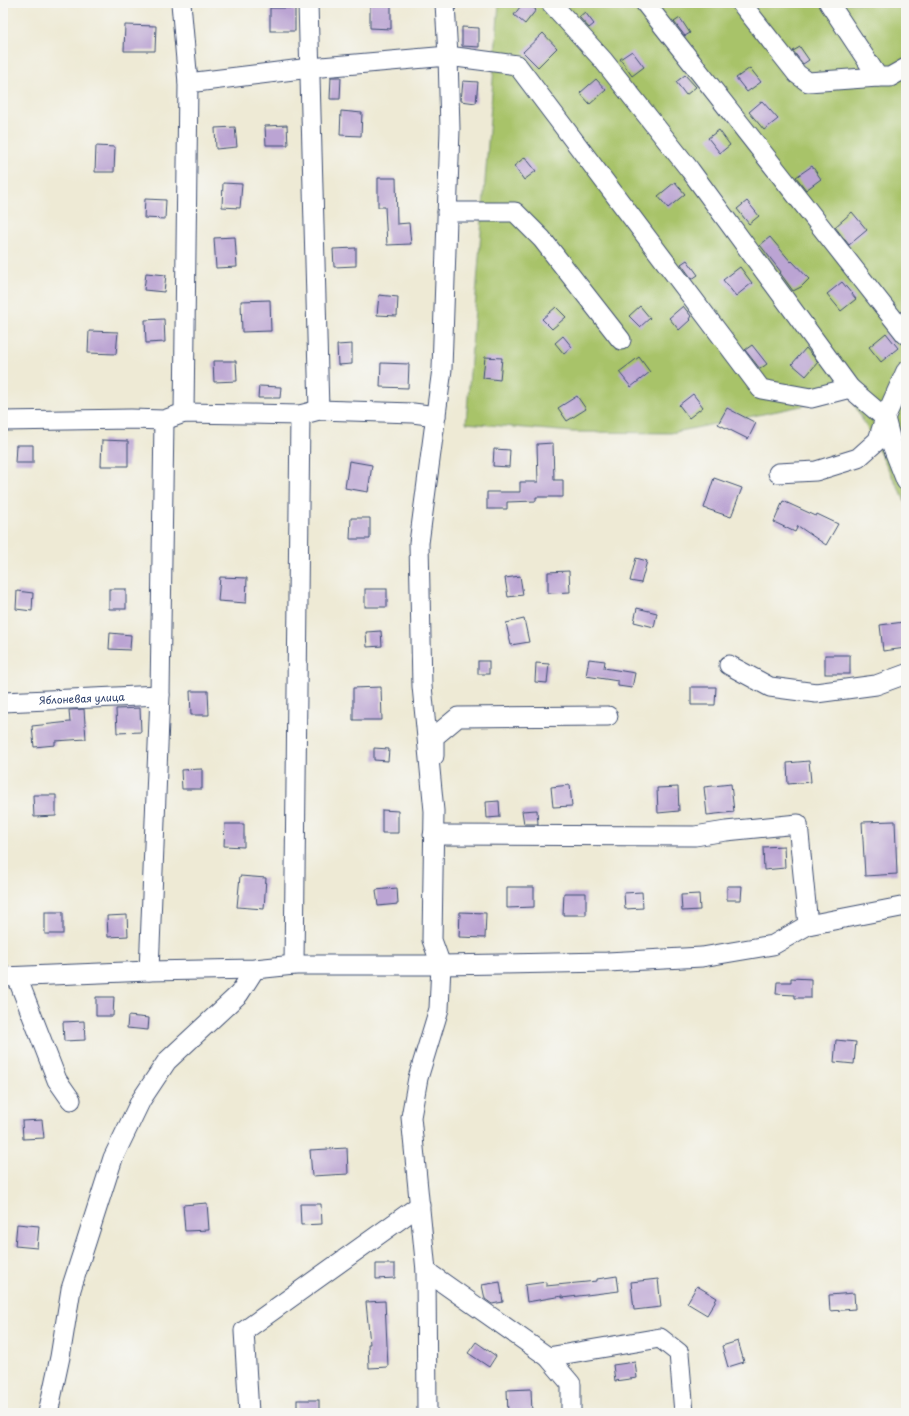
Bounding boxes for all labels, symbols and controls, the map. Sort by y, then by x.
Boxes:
street label: Яблоневая улица [39,689,126,707]

